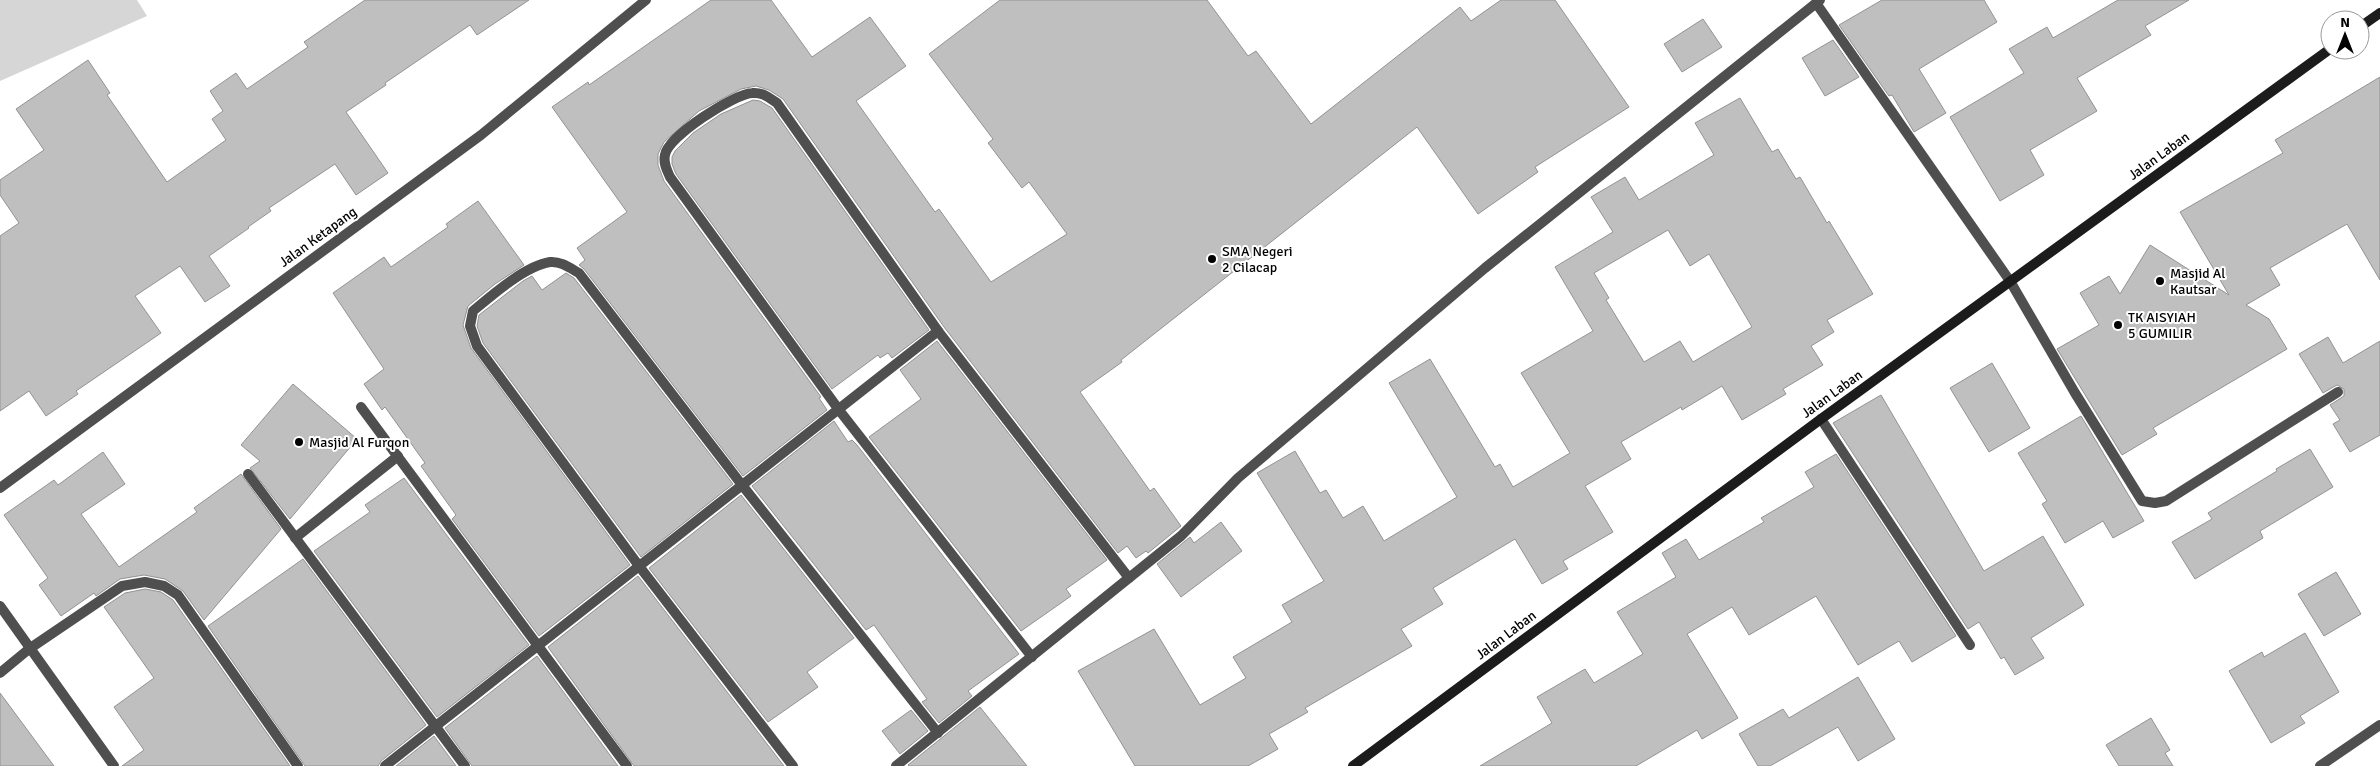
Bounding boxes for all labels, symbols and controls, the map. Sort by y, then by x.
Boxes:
north arrow [2320,10,2370,60]
text: N [2340,14,2350,31]
street label: Jalan Laban [2125,128,2193,184]
street label: Jalan Ketapang [276,203,360,271]
place label: SMA Negeri 2 Cilacap [1222,243,1293,276]
marker: SMA Negeri 2 Cilacap [1206,253,1218,265]
place label: Masjid Al Kautsar [2170,265,2225,298]
marker: Masjid Al Kautsar [2154,275,2166,287]
place label: TK AISYIAH 5 GUMILIR [2128,309,2196,342]
marker: TK AISYIAH 5 GUMILIR [2112,319,2124,331]
street label: Jalan Laban [1798,366,1866,422]
place label: Masjid Al Furqon [309,434,409,451]
marker: Masjid Al Furqon [293,436,305,448]
street label: Jalan Laban [1472,607,1540,663]

